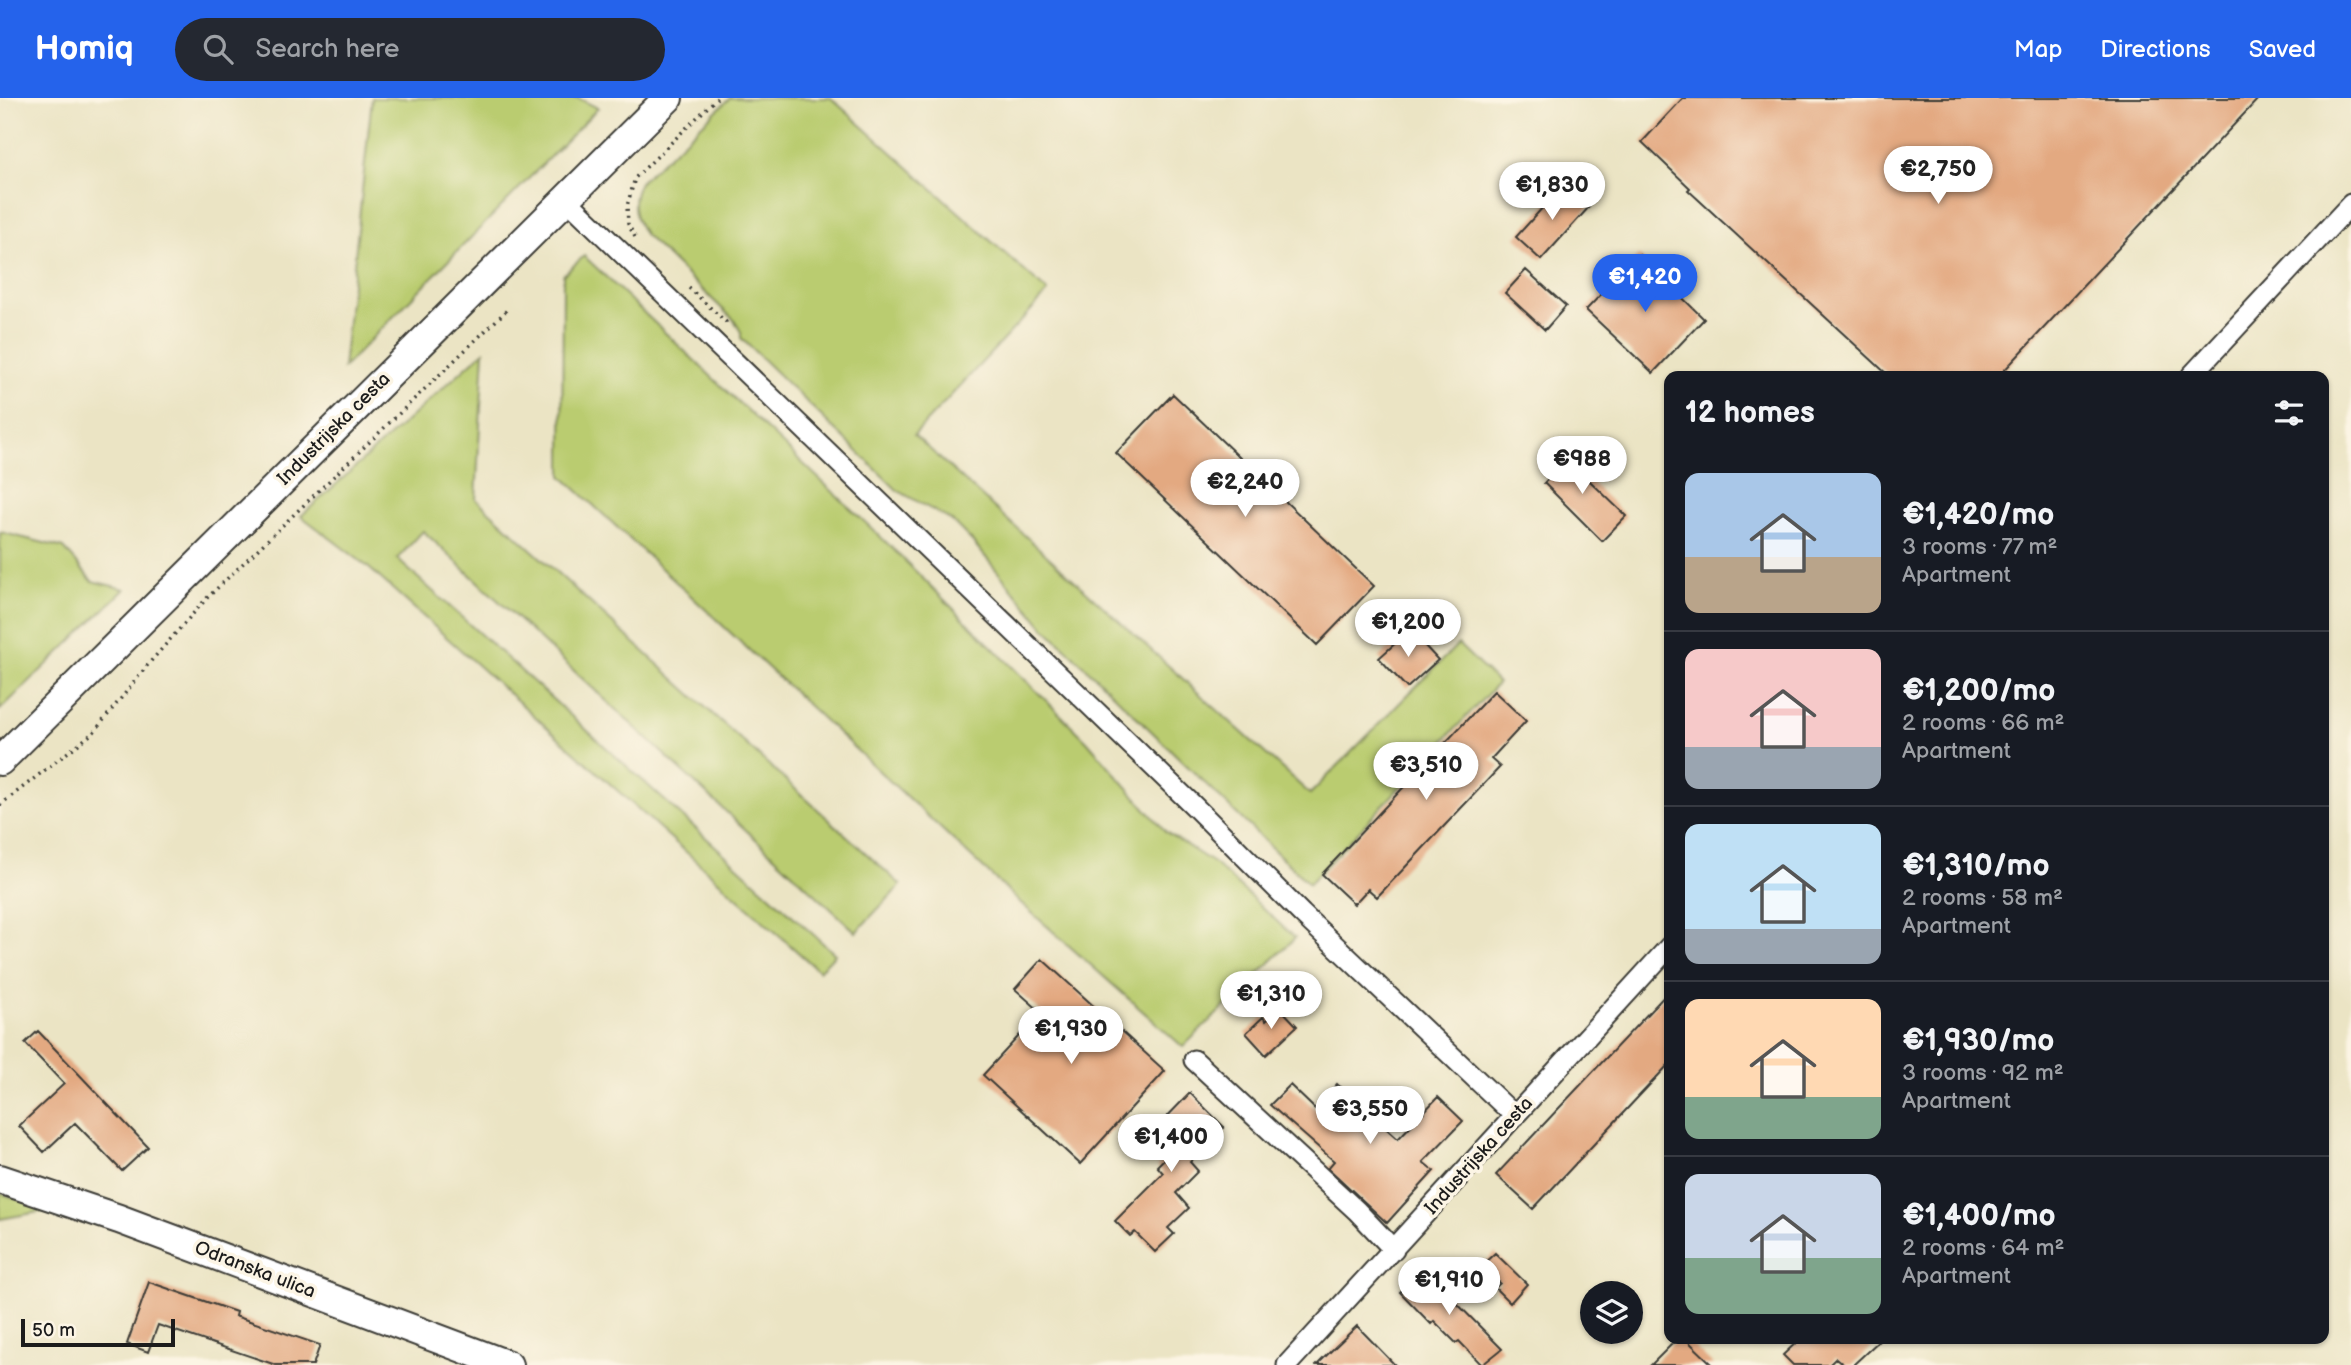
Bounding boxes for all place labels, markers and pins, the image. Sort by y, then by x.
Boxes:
pin: €2,750 [1881,146,1995,206]
pin: €1,830 [1495,162,1609,222]
pin: €1,420 [1588,254,1702,314]
pin: €988 [1541,436,1623,496]
pin: €2,240 [1188,460,1302,519]
pin: €1,200 [1351,600,1465,659]
pin: €3,510 [1369,742,1483,802]
pin: €1,310 [1214,972,1328,1031]
pin: €1,930 [1014,1006,1128,1066]
pin: €3,550 [1313,1086,1427,1146]
pin: €1,400 [1114,1114,1228,1174]
pin: €1,910 [1392,1258,1506,1317]

